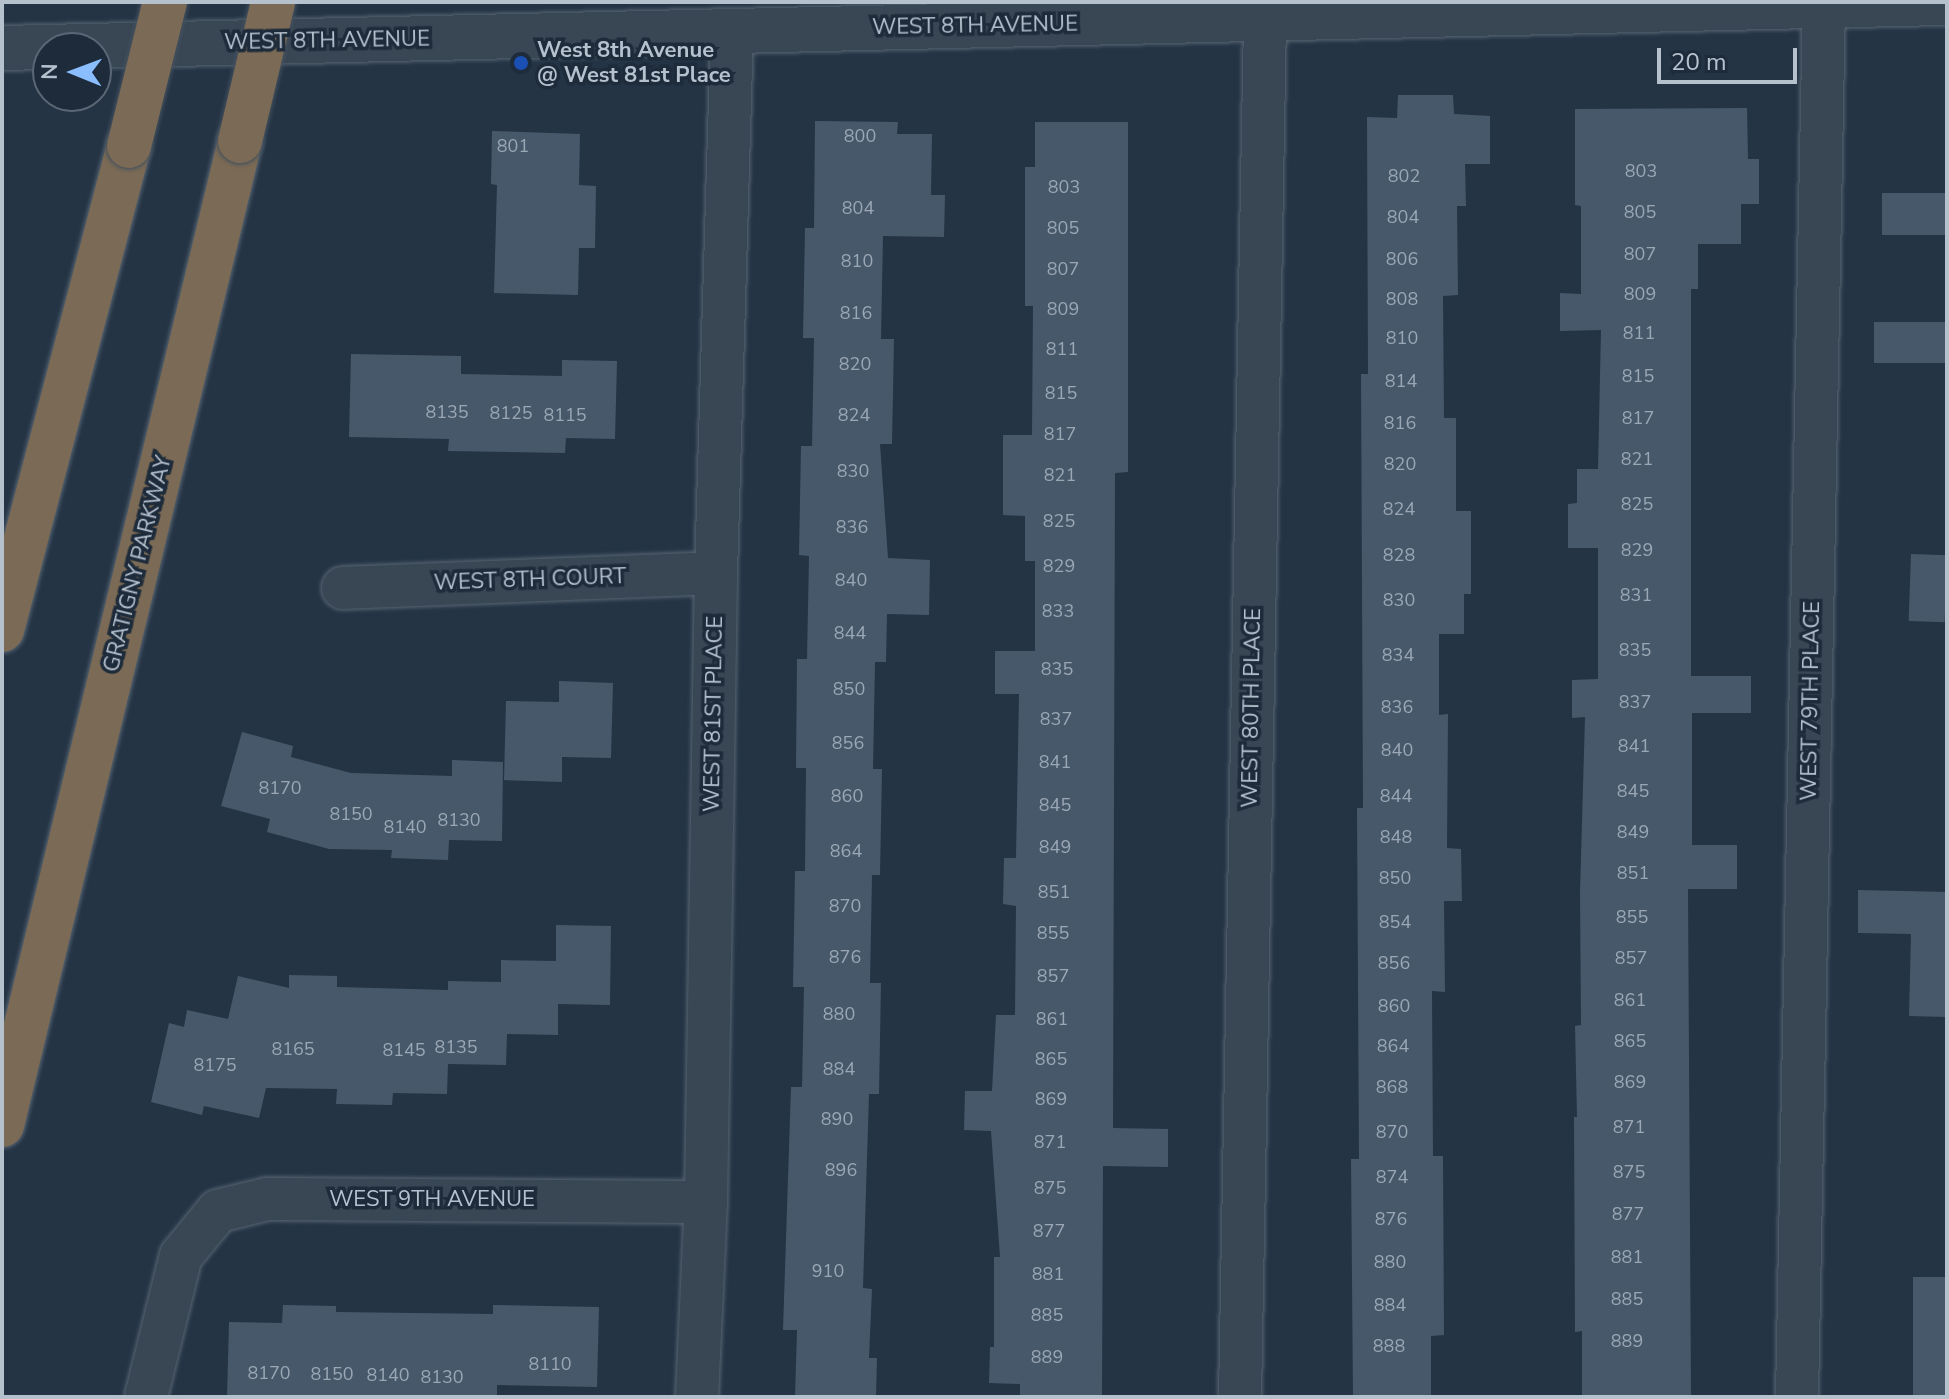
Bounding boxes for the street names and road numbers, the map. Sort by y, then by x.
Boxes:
street label: WEST 8TH AVENUE [872,11,1078,41]
street label: WEST 8TH AVENUE [224,26,430,56]
street label: GRATIGNY PARKWAY [98,453,178,675]
street label: WEST 8TH COURT [433,563,627,597]
street label: WEST 79TH PLACE [1796,601,1826,801]
street label: WEST 80TH PLACE [1237,608,1267,808]
street label: WEST 81ST PLACE [699,616,729,812]
street label: WEST 9TH AVENUE [329,1187,535,1213]

